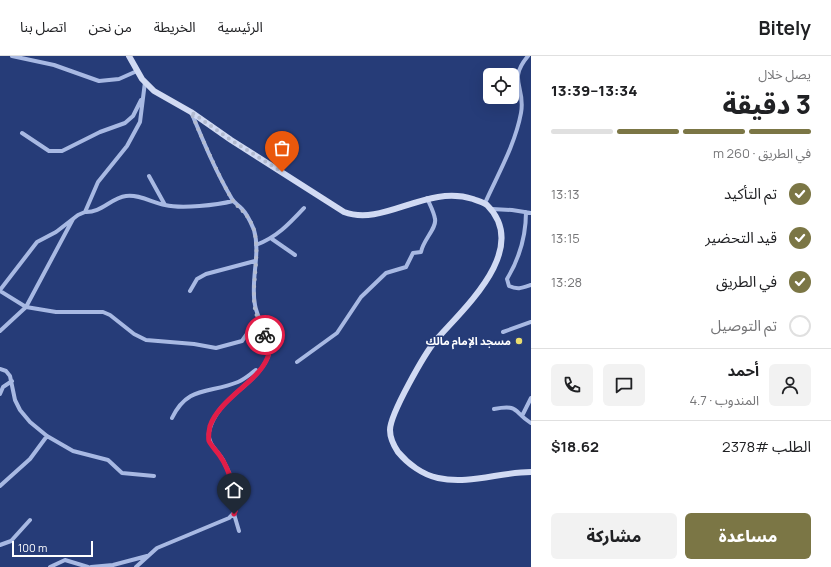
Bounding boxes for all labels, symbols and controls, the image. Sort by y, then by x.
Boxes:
text: Bitely [759,15,811,41]
text: اتصل بنا [20,17,66,36]
text: من نحن [88,17,132,36]
text: الخريطة [154,17,196,36]
text: الرئيسية [218,17,263,36]
text: يصل خلال [758,65,811,83]
map controls [483,68,519,104]
button: locate [483,68,519,104]
text: 13:34–13:39 [551,80,637,101]
text: 3 دقيقة [723,86,811,122]
pin [265,131,299,172]
icon: bag [271,137,293,159]
text: في الطريق · 260 m [713,144,811,162]
text: تم التأكيد [724,183,777,204]
icon: check [789,183,811,205]
text: 13:13 [551,185,579,203]
text: قيد التحضير [705,227,777,248]
icon: check [789,227,811,249]
text: 13:15 [551,229,580,247]
text: في الطريق [716,271,777,292]
icon: check [789,271,811,293]
text: 13:28 [551,273,582,291]
courier [245,315,285,355]
text: تم التوصيل [711,315,777,336]
icon: bike [254,324,276,346]
place label: مسجد الإمام مالك [426,333,511,350]
marker: مسجد الإمام مالك [514,336,524,346]
text: أحمد [728,360,759,381]
button: phone [551,364,593,406]
button: chat [603,364,645,406]
button: person [769,364,811,406]
text: المندوب · 4.7 [690,391,759,409]
text: $18.62 [551,436,599,457]
text: الطلب #2378 [722,436,811,457]
pin [217,473,251,514]
icon: home [223,479,245,501]
button: مشاركة [551,513,677,559]
button: مساعدة [685,513,811,559]
scale bar [12,539,93,558]
text: 100 m [18,540,47,555]

